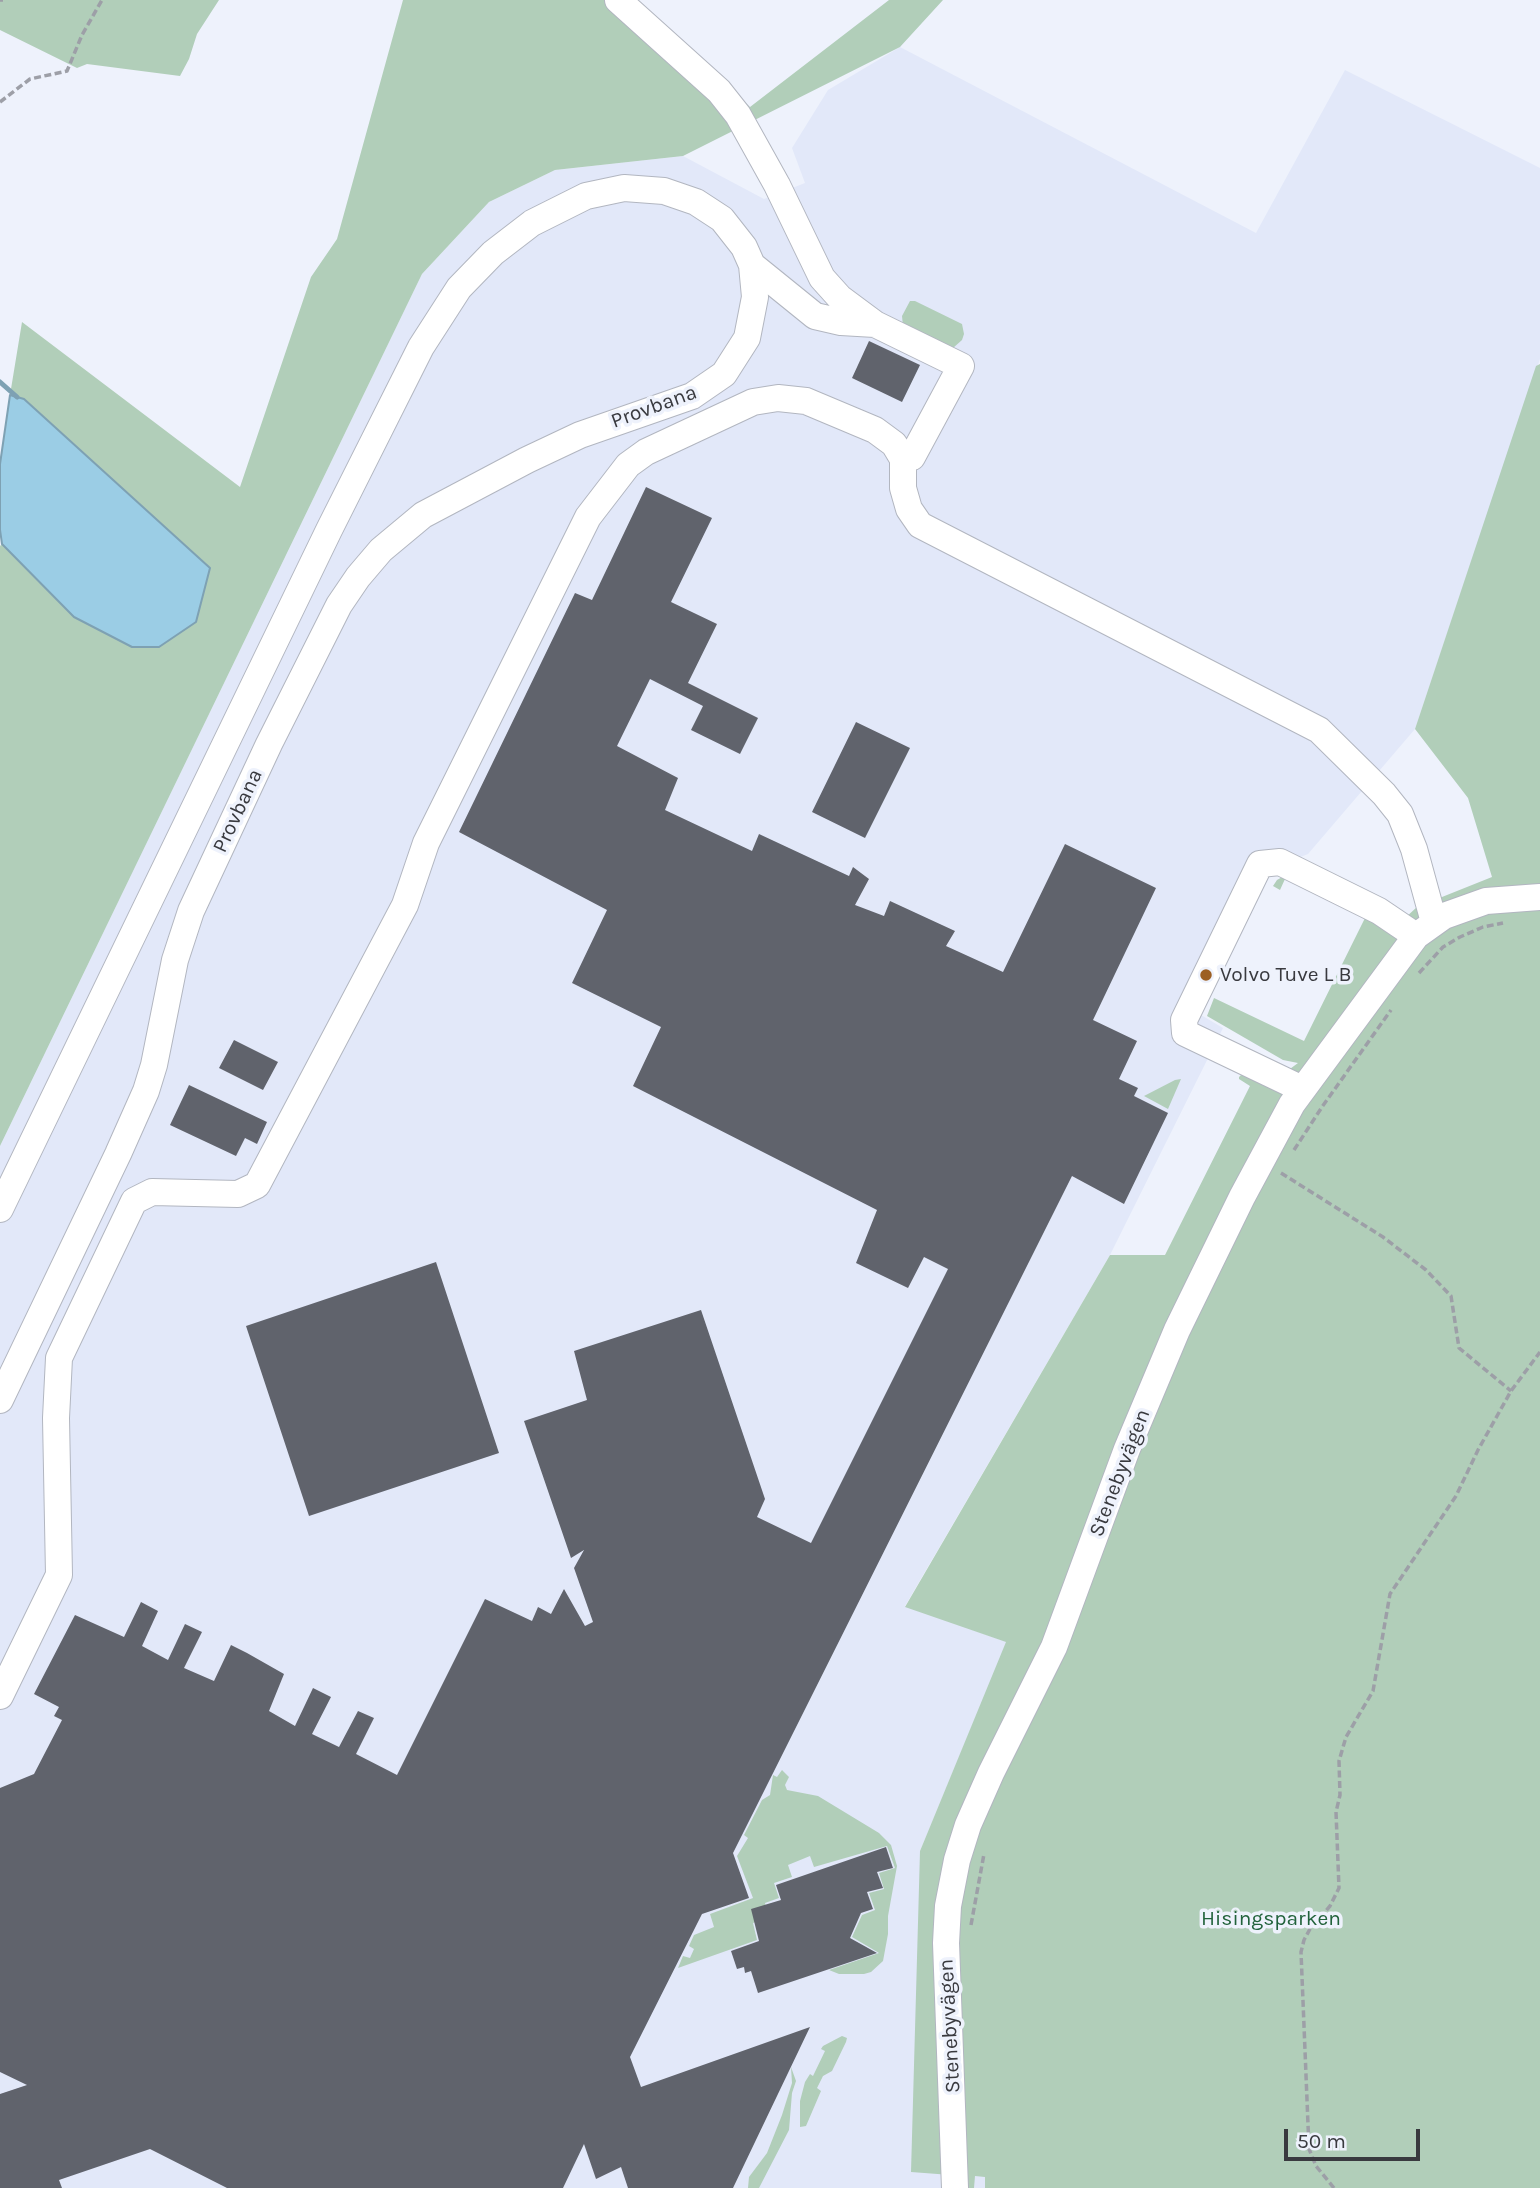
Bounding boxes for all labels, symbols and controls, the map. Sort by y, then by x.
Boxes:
street label: Provbana [608,380,700,434]
street label: Provbana [208,765,268,857]
place label: Volvo Tuve L B [1220,962,1351,988]
marker: Volvo Tuve L B [1198,967,1214,983]
street label: Stenebyvägen [1084,1406,1156,1540]
park label: Hisingsparken [1201,1906,1341,1932]
street label: Stenebyvägen [934,1958,966,2094]
scale bar [1288,2114,1424,2158]
text: 50 m [1297,2129,1346,2153]

